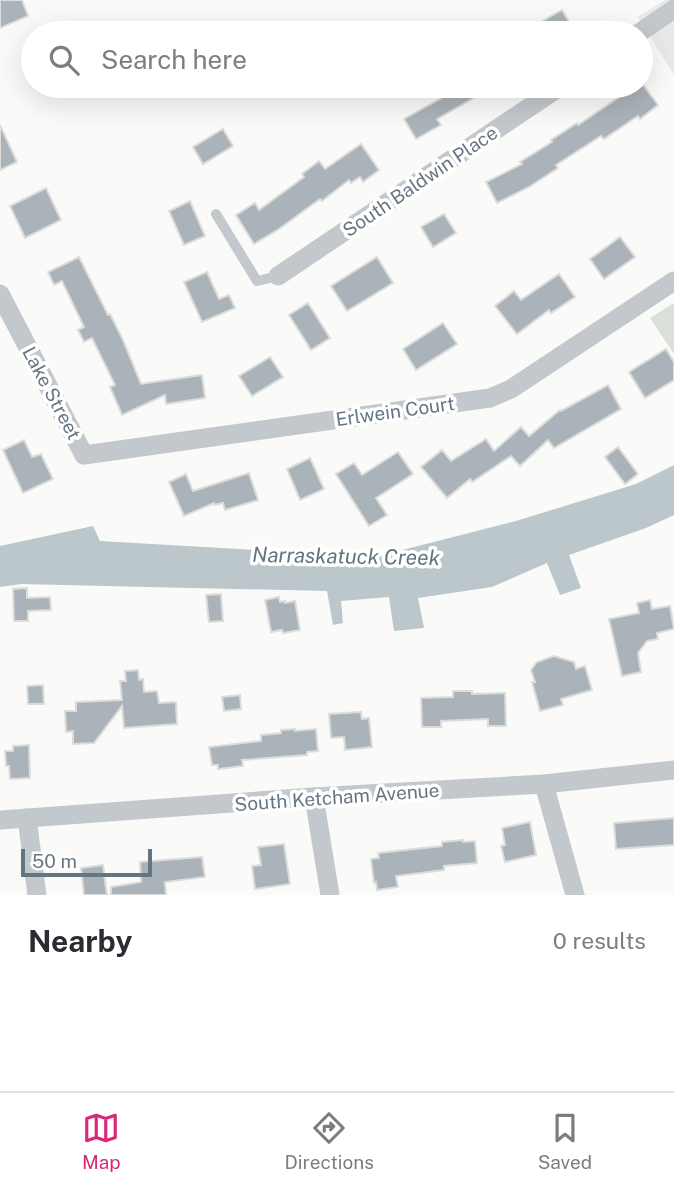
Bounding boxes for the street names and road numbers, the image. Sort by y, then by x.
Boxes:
street label: South Baldwin Place [338,121,502,241]
street label: Lake Street [18,343,86,443]
street label: Erlwein Court [334,392,456,430]
street label: South Ketcham Avenue [234,779,440,815]

